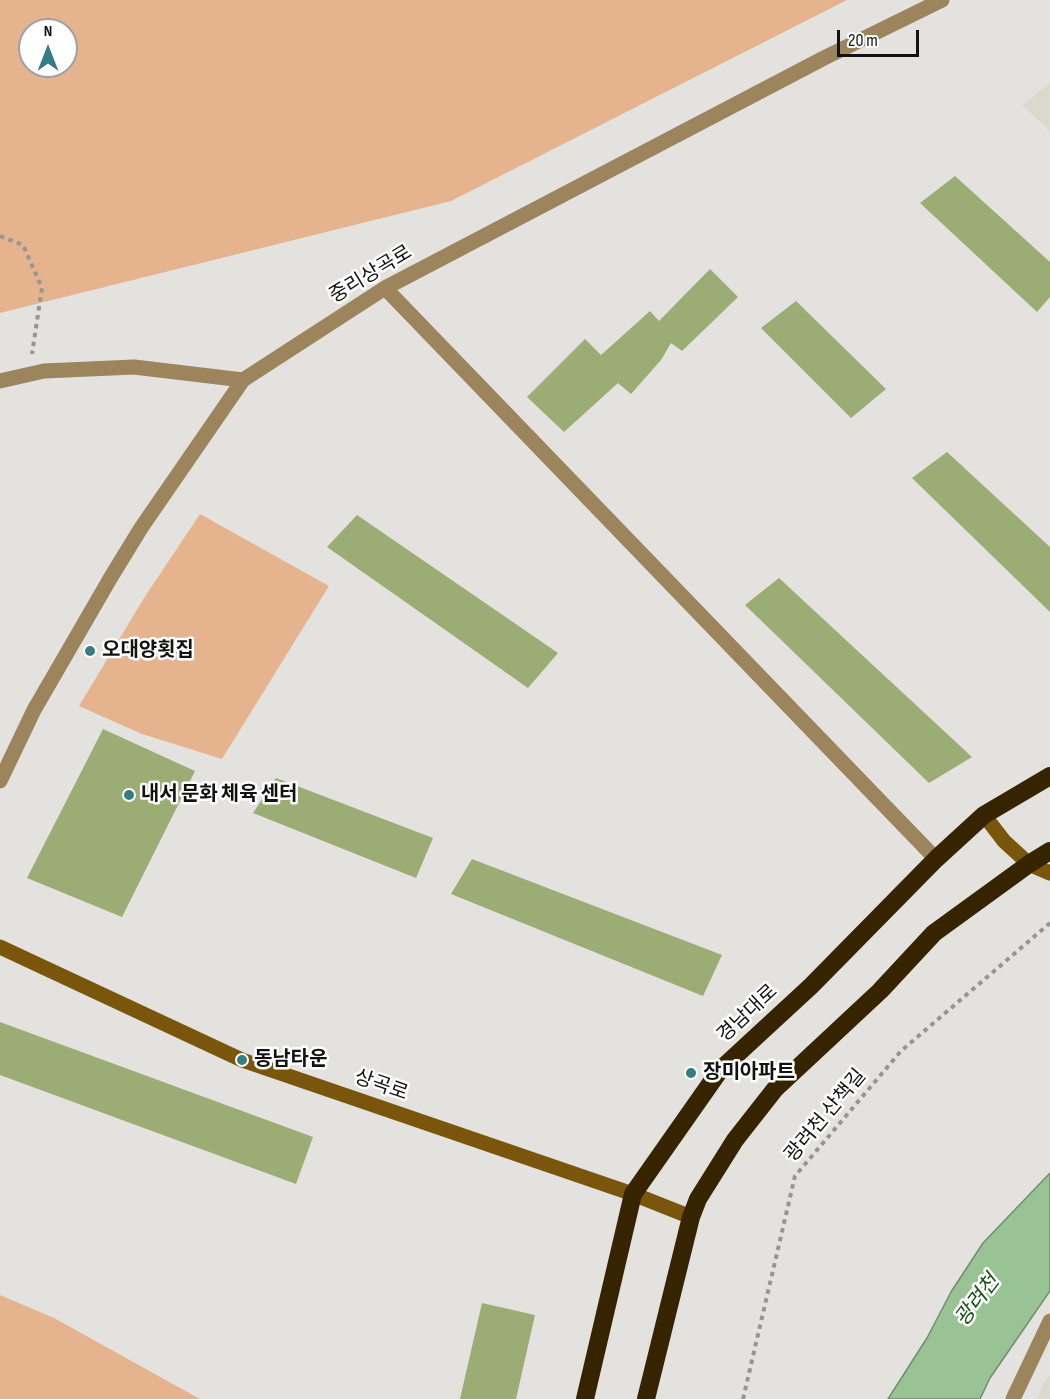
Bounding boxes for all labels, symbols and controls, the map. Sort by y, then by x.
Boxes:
north arrow [18,18,78,78]
scale bar [840,18,922,56]
text: N [44,22,52,41]
text: 20 m [848,30,878,51]
street label: 중리상곡로 [325,241,417,309]
place label: 오대양횟집 [102,639,194,663]
marker: 오대양횟집 [83,644,97,658]
place label: 내서 문화 체육 센터 [141,783,298,807]
marker: 내서 문화 체육 센터 [122,788,136,802]
street label: 경남대로 [713,980,783,1048]
place label: 동남타운 [254,1048,328,1072]
marker: 동남타운 [235,1053,249,1067]
place label: 장미아파트 [703,1061,795,1085]
street label: 광려천 산책길 [780,1065,872,1167]
street label: 상곡로 [351,1066,411,1106]
marker: 장미아파트 [684,1066,698,1080]
water label: 광려천 [950,1270,1006,1332]

